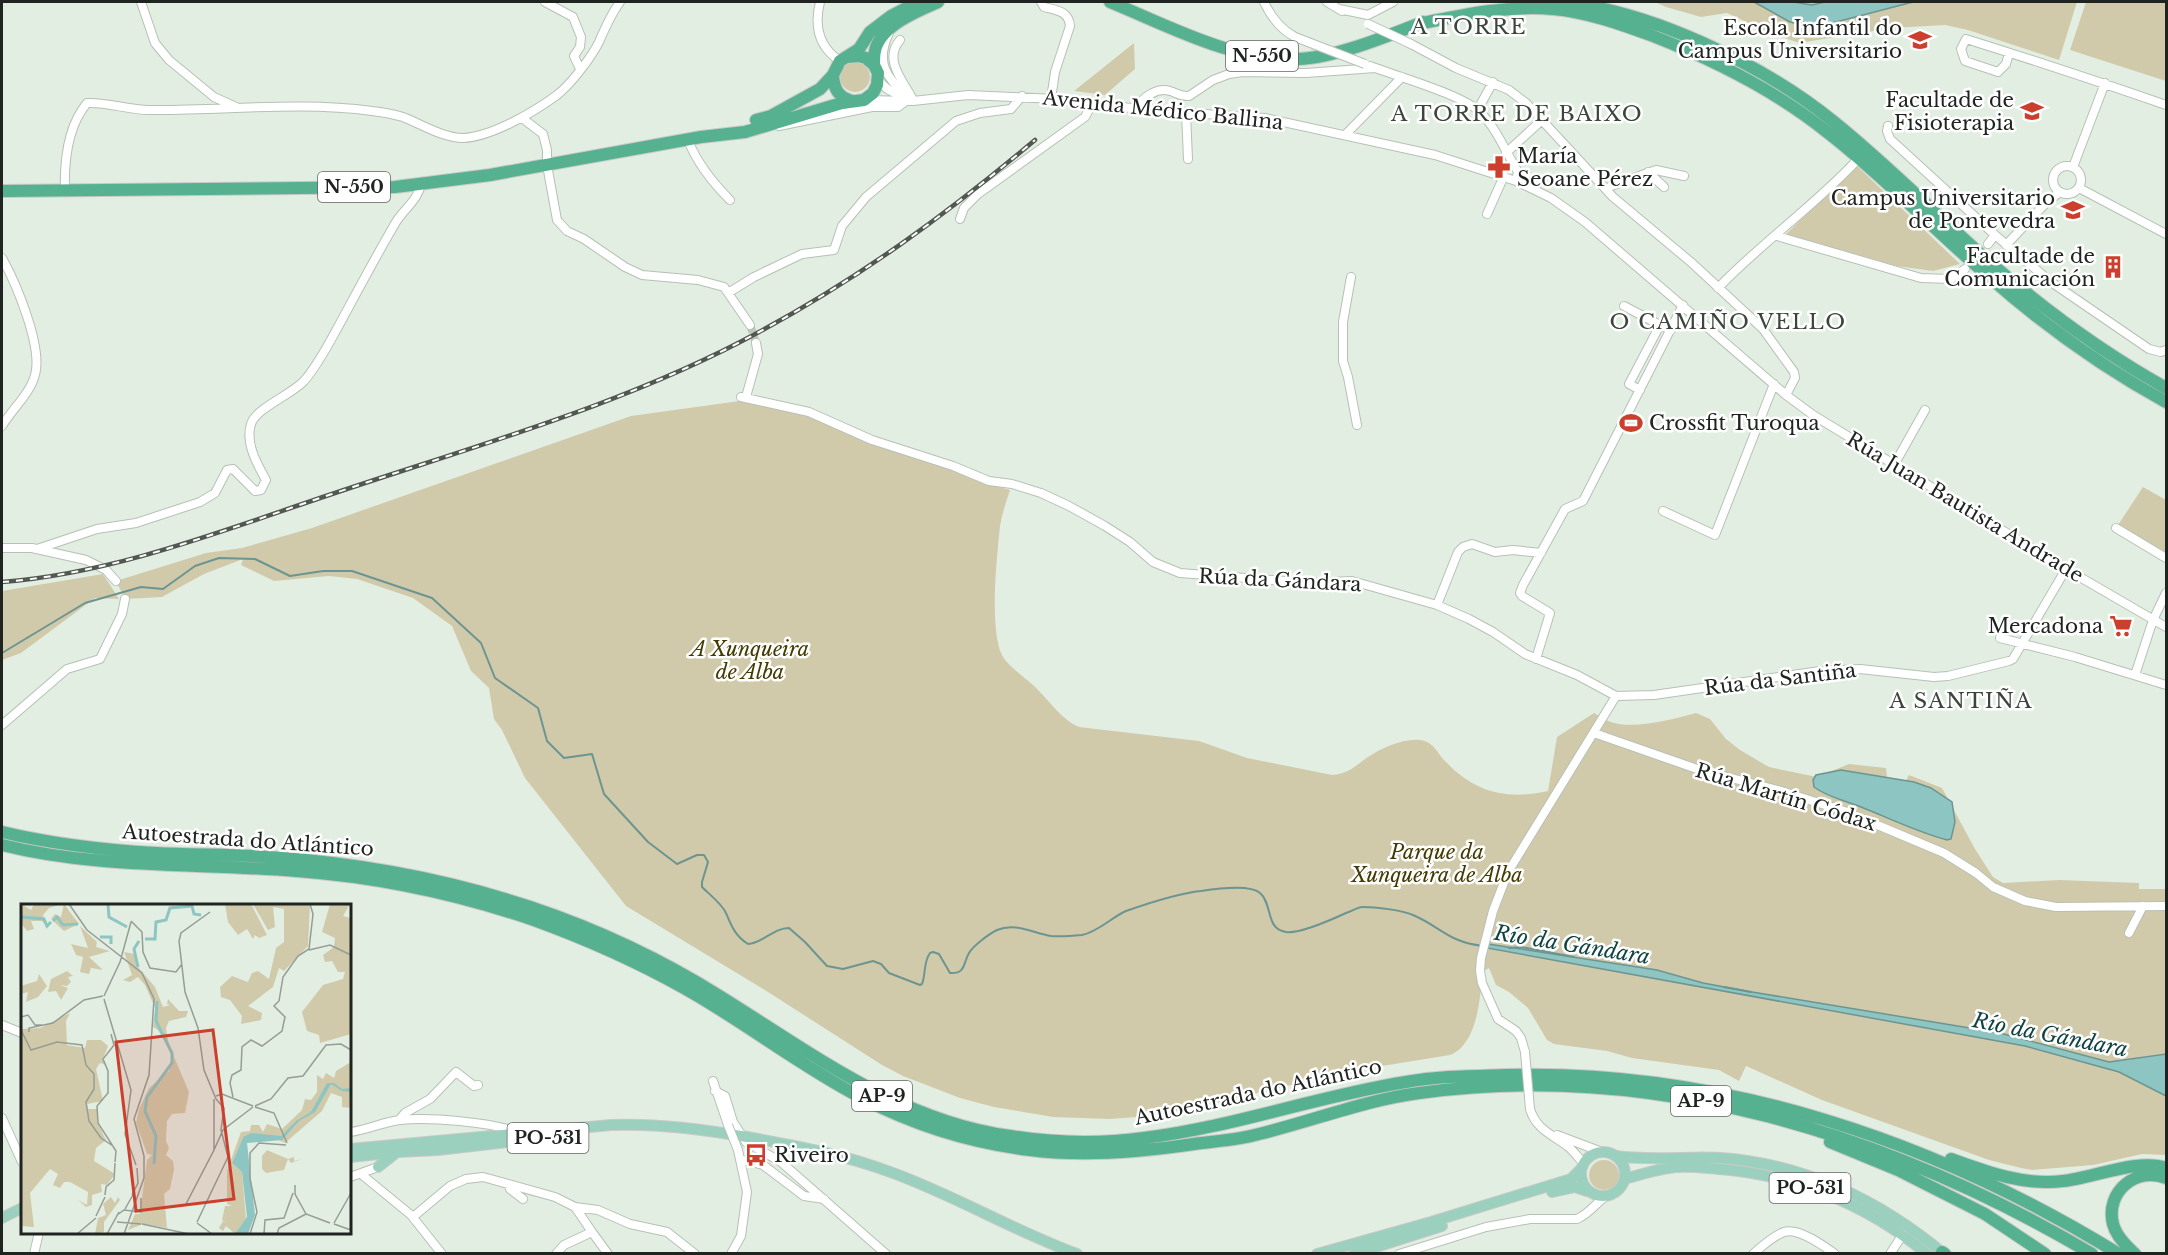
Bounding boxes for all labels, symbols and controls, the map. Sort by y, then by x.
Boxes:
district label: A TORRE [1410,14,1527,40]
place label: Escola Infantil do Campus Universitario [1678,16,1902,63]
school or university icon: Escola Infantil do Campus Universitario [1907,27,1933,53]
road number: N-550 [1226,41,1298,71]
street label: Avenida Médico Ballina [1040,85,1285,135]
place label: Facultade de Fisioterapia [1885,88,2015,135]
school or university icon: Facultade de Fisioterapia [2019,98,2045,124]
district label: A TORRE DE BAIXO [1390,101,1643,127]
place label: María Seoane Pérez [1517,144,1653,191]
pharmacy icon: María Seoane Pérez [1486,154,1512,180]
road number: N-550 [318,172,390,202]
place label: Campus Universitario de Pontevedra [1831,186,2056,233]
school or university icon: Campus Universitario de Pontevedra [2060,197,2086,223]
place label: Facultade de Comunicación [1944,244,2095,291]
building icon: Facultade de Comunicación [2100,254,2126,280]
district label: O CAMIÑO VELLO [1609,309,1847,335]
sports icon: Crossfit Turoqua [1618,410,1644,436]
place label: Crossfit Turoqua [1649,411,1820,435]
street label: Rúa Juan Bautista Andrade [1842,427,2088,587]
street label: Rúa da Gándara [1198,564,1363,596]
supermarket icon: Mercadona [2108,613,2134,639]
place label: Mercadona [1988,614,2104,638]
park label: A Xunqueira de Alba [688,637,809,684]
street label: Rúa da Santiña [1703,658,1858,700]
district label: A SANTIÑA [1888,688,2033,714]
street label: Rúa Martín Códax [1693,758,1879,836]
street label: Autoestrada do Atlántico [120,819,375,861]
park label: Parque da Xunqueira de Alba [1350,840,1523,887]
inset map [21,904,351,1234]
water label: Río da Gándara [1491,920,1652,970]
water label: Río da Gándara [1969,1007,2130,1063]
street label: Autoestrada do Atlántico [1131,1054,1384,1130]
road number: AP-9 [852,1081,912,1111]
road number: AP-9 [1671,1086,1731,1116]
road number: PO-531 [508,1123,588,1153]
bus stop icon: Riveiro [743,1142,769,1168]
place label: Riveiro [774,1143,849,1167]
road number: PO-531 [1770,1173,1850,1203]

